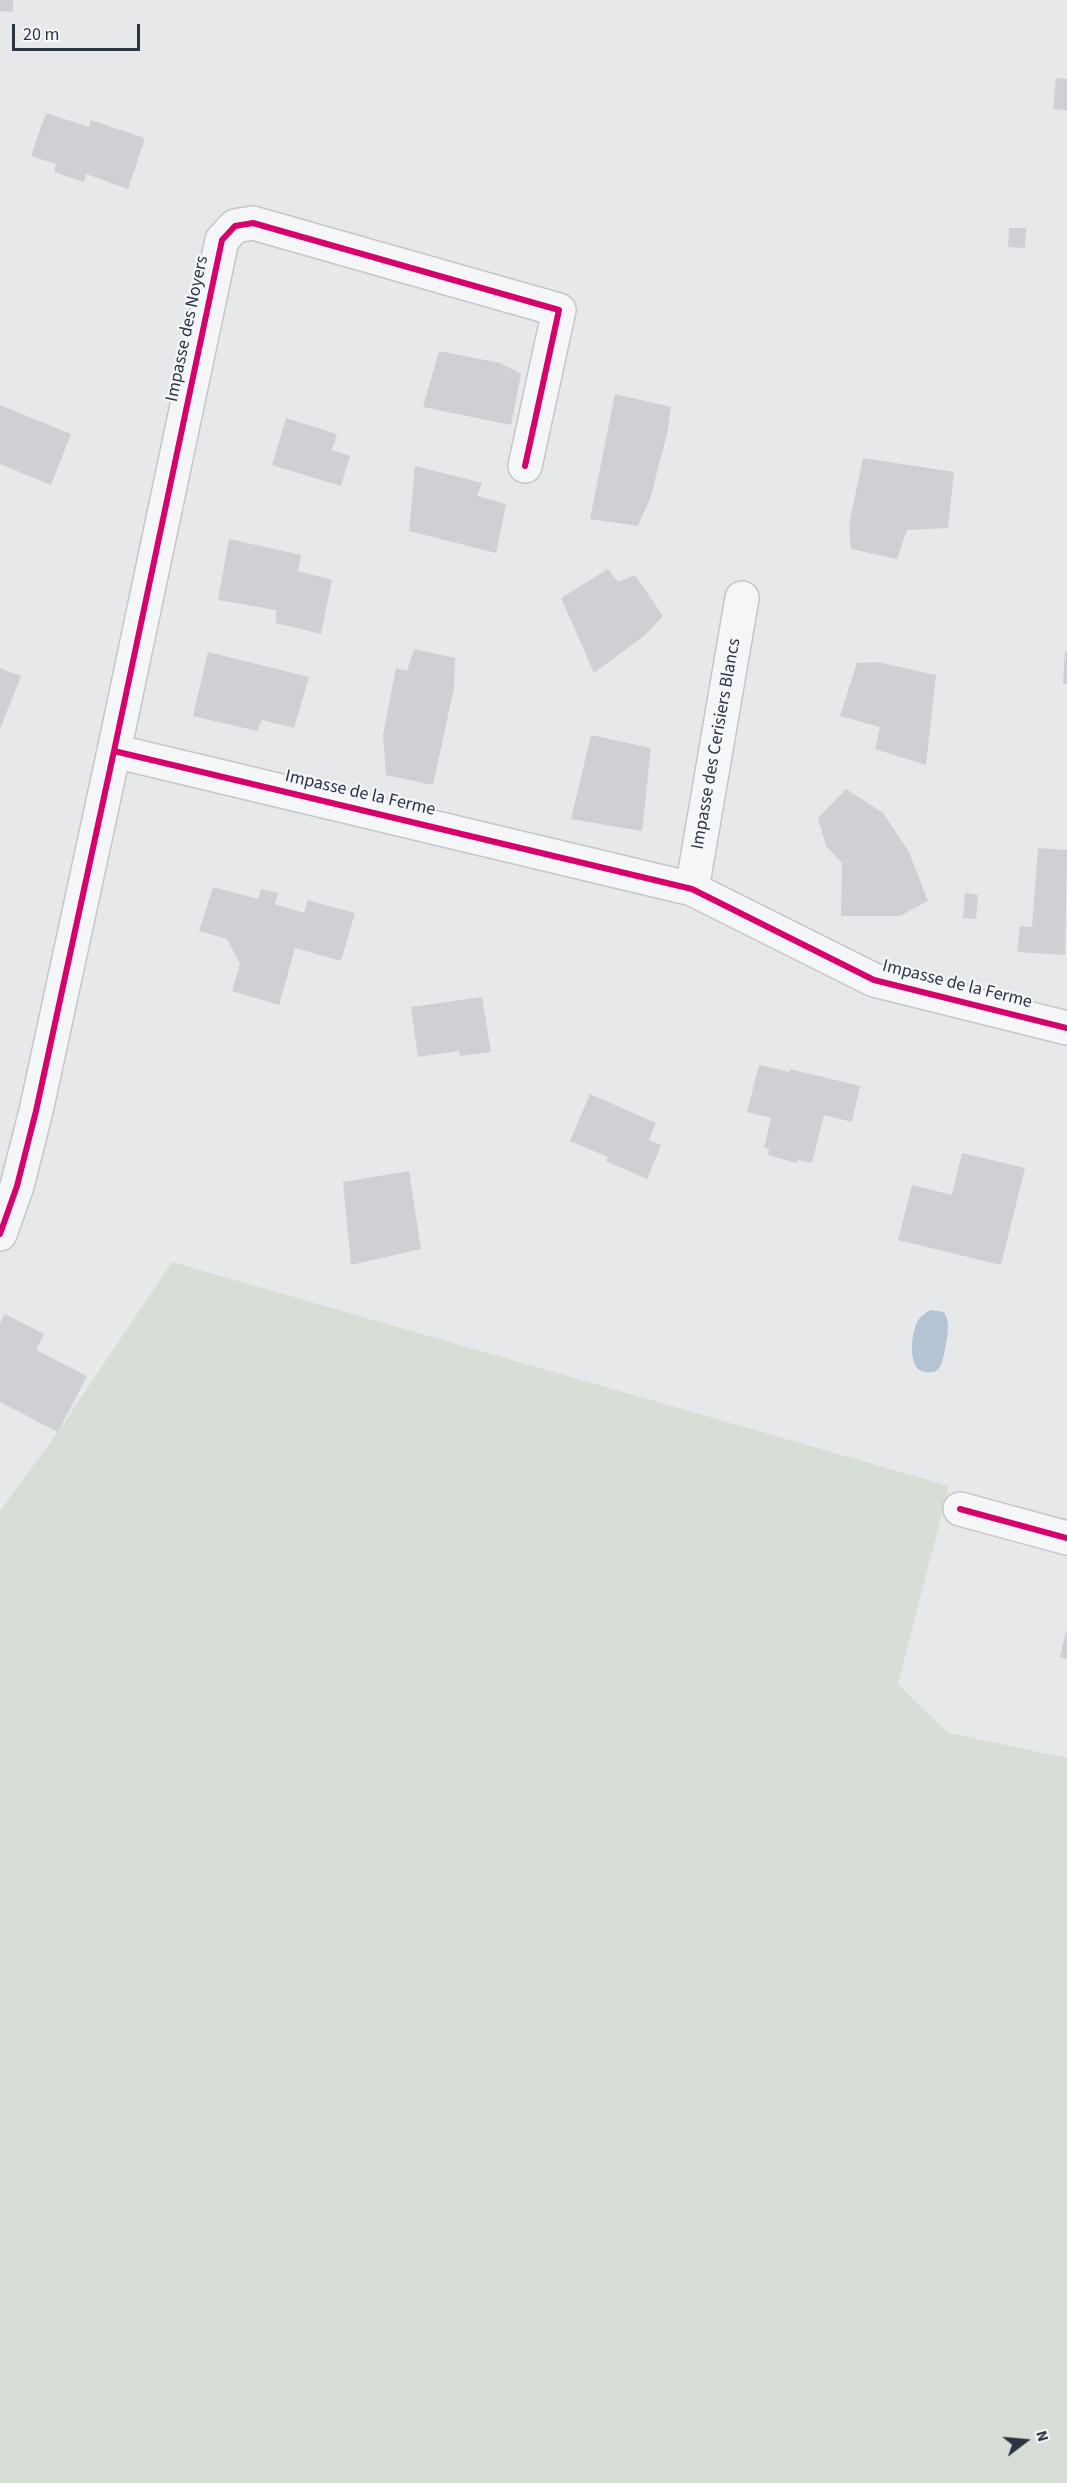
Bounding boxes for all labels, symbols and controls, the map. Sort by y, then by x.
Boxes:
scale bar [15,12,142,50]
text: 20 m [23,22,59,47]
street label: Impasse des Noyers [162,254,214,404]
street label: Impasse des Cerisiers Blancs [688,637,746,851]
street label: Impasse de la Ferme [283,766,437,822]
street label: Impasse de la Ferme [880,956,1034,1014]
north arrow [995,2411,1055,2471]
text: N [1030,2428,1054,2444]

